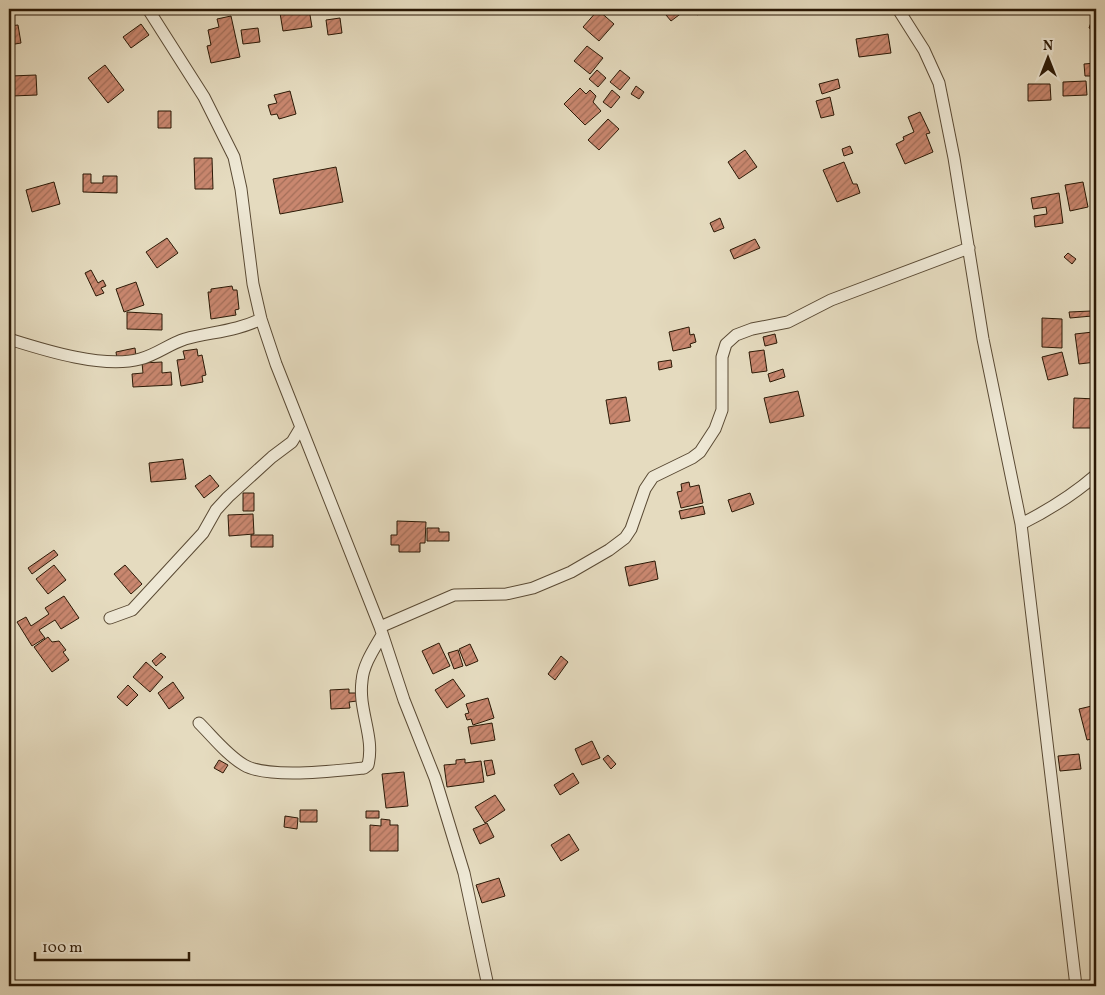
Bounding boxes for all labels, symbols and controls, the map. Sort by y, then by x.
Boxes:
north arrow [1022,32,1072,82]
text: N [1043,37,1053,56]
scale bar [35,930,189,962]
text: 100 m [42,938,82,959]

